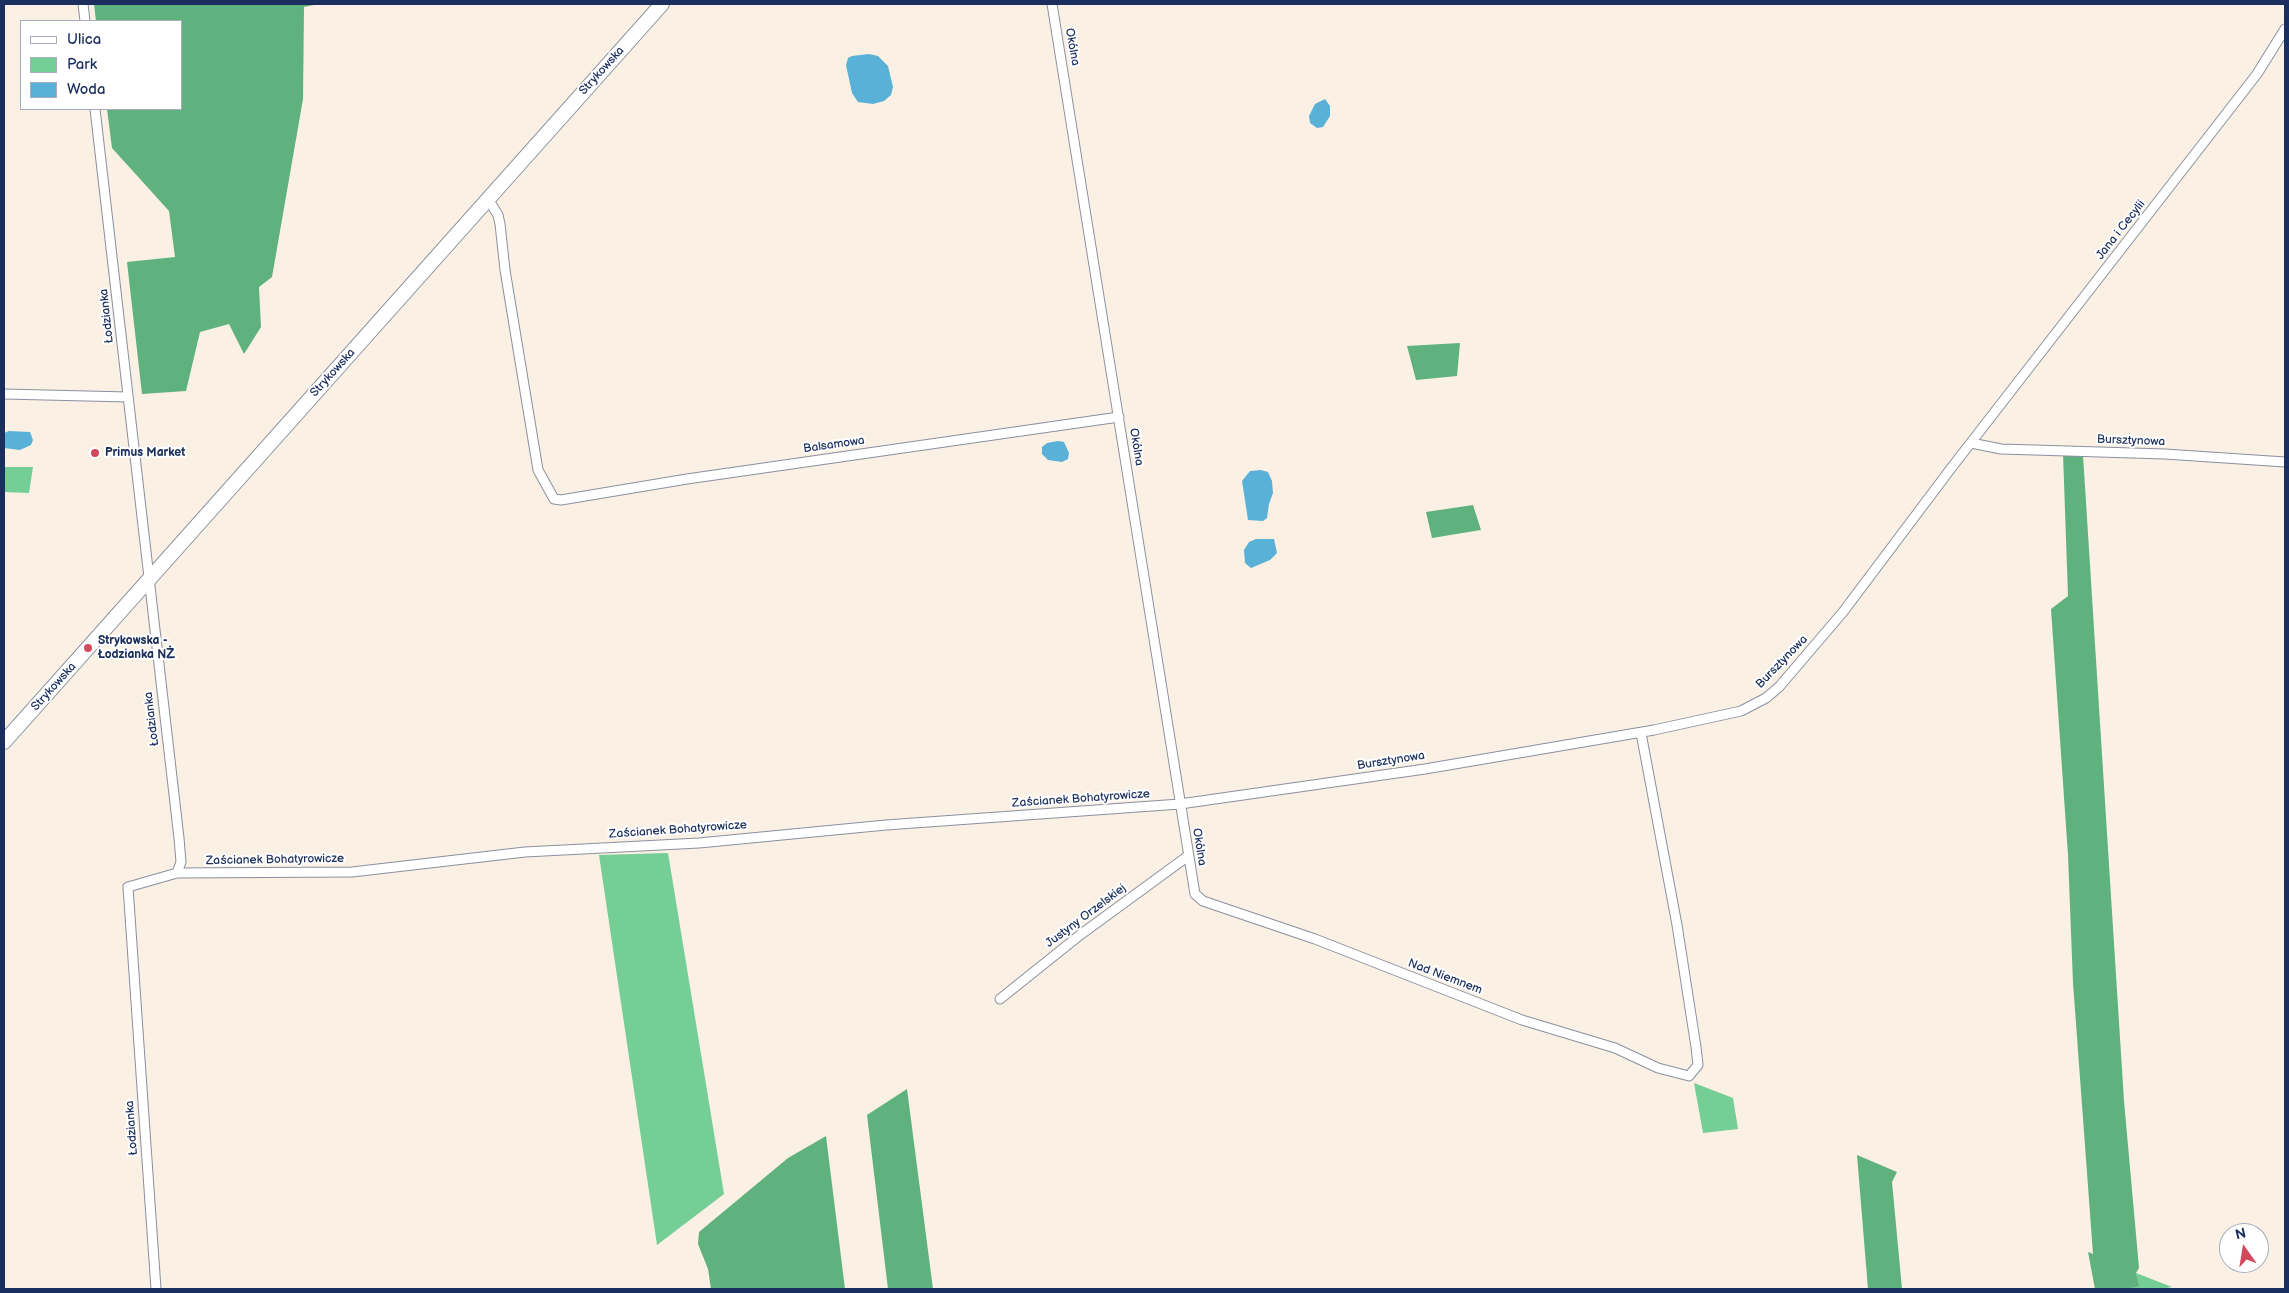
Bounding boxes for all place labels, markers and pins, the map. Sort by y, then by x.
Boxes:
place label: Primus Market [105,446,185,460]
marker: Primus Market [89,447,101,459]
place label: Strykowska - Łodzianka NŻ [98,634,175,662]
marker: Strykowska - Łodzianka NŻ [82,642,94,654]

